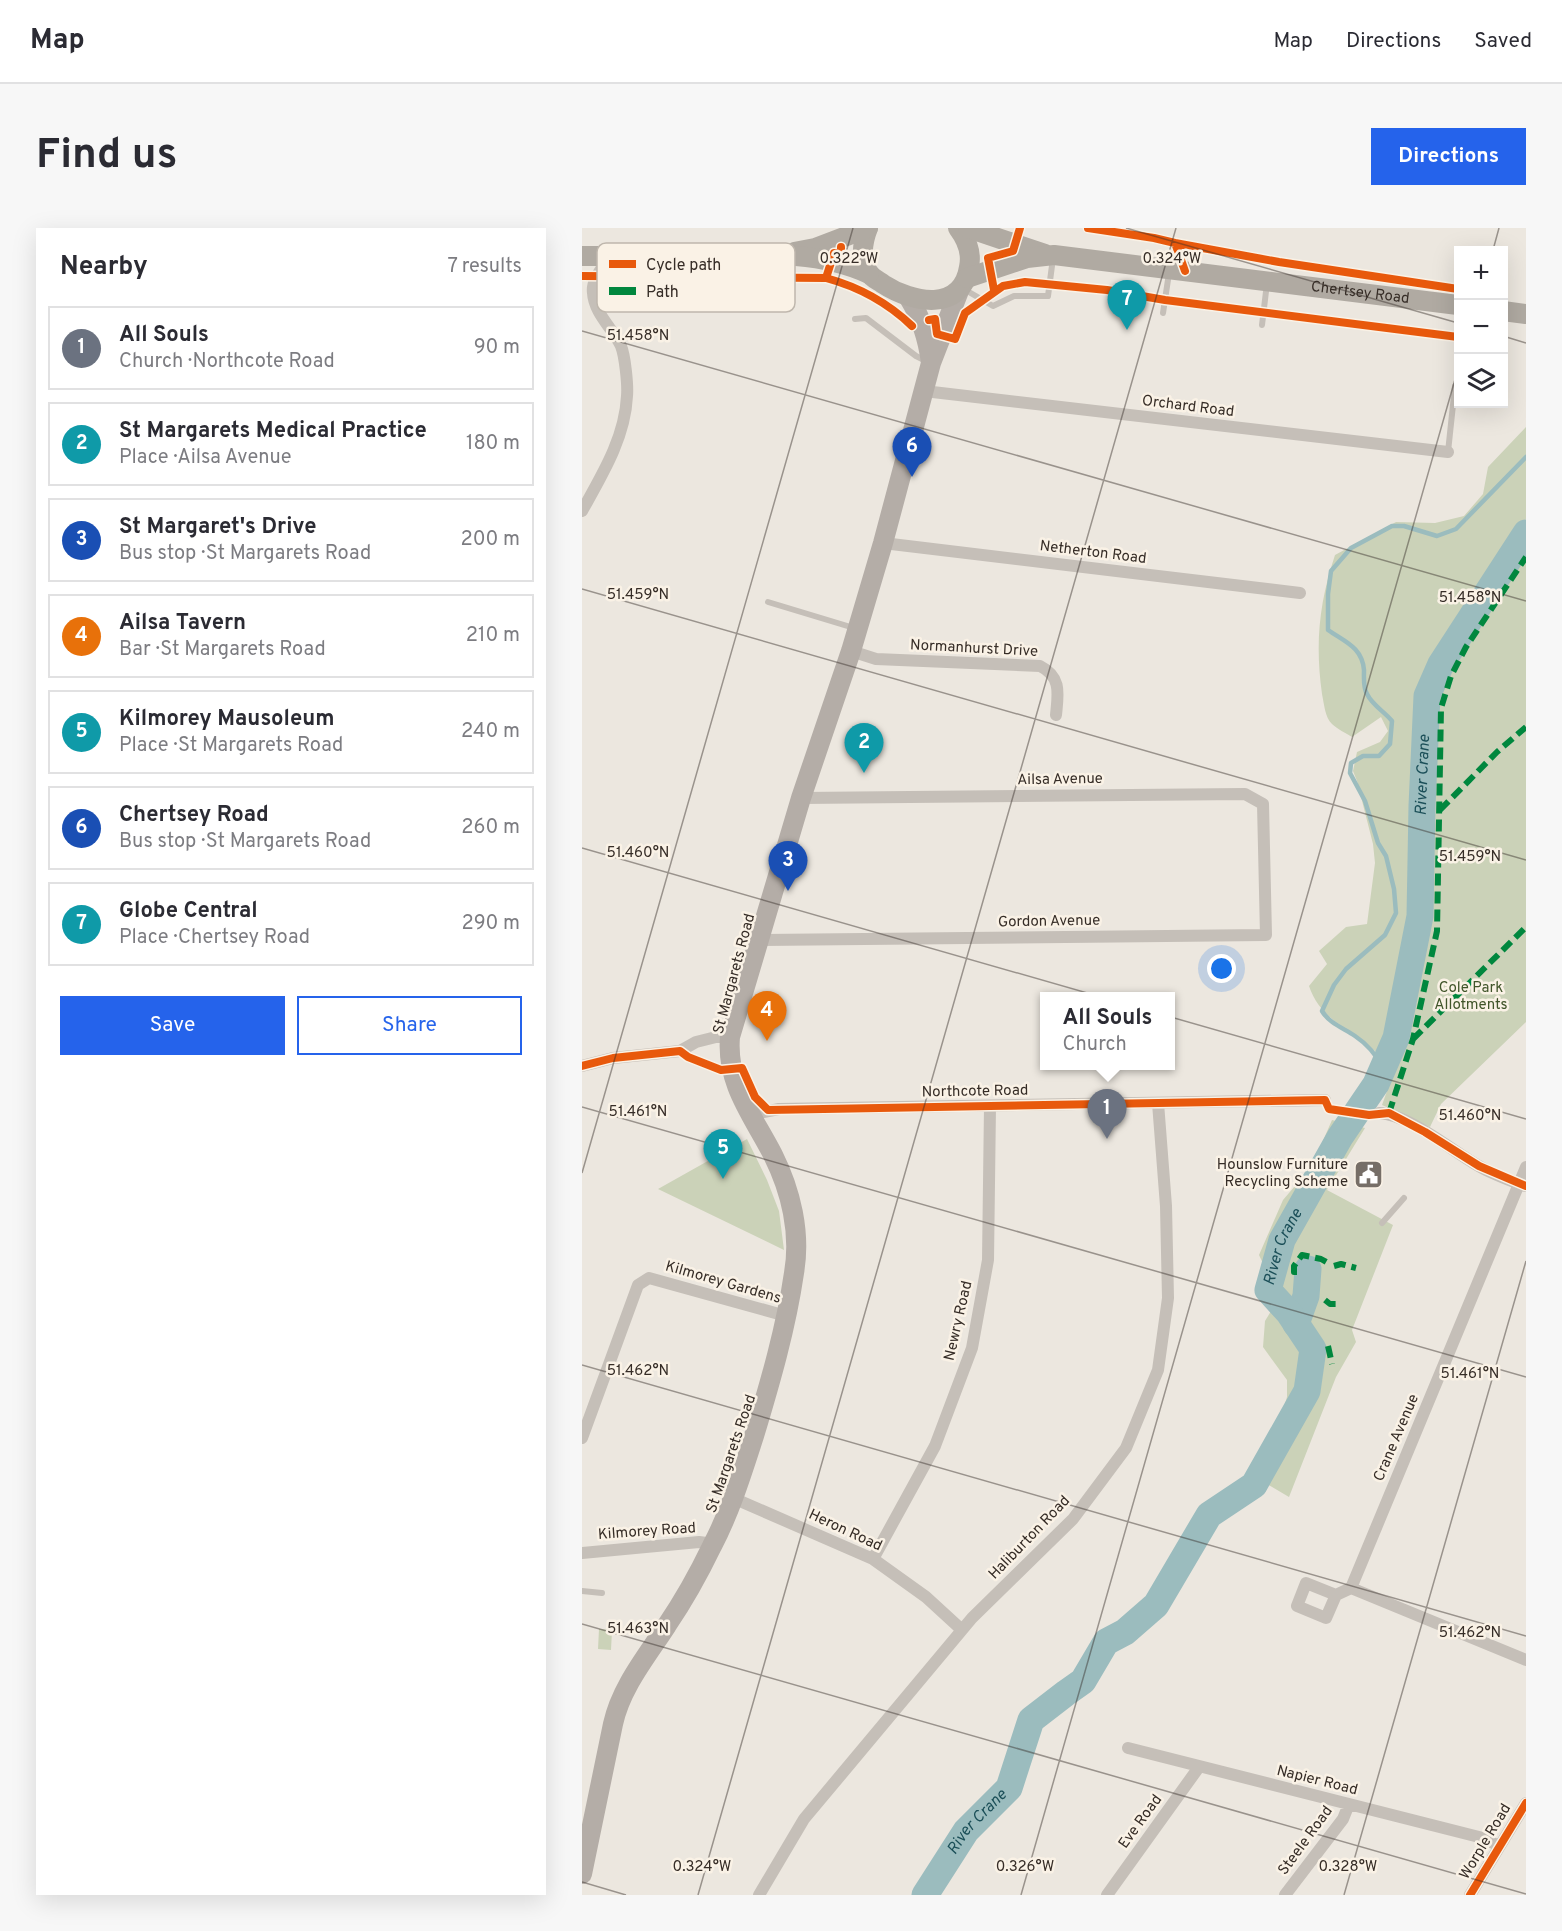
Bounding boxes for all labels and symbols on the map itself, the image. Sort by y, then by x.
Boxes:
legend [597,243,795,312]
text: 0.322°W [820,250,878,269]
text: 0.324°W [1143,250,1201,269]
text: Cycle path [646,256,721,276]
street label: Chertsey Road [1310,277,1411,308]
pin: 7 [1108,280,1146,330]
text: Path [646,283,679,303]
text: 51.458°N [607,327,669,346]
street label: Orchard Road [1141,392,1235,422]
pin: 6 [892,428,932,477]
street label: Netherton Road [1039,537,1147,569]
text: 51.459°N [607,586,669,605]
text: 51.458°N [1439,589,1501,608]
street label: Normanhurst Drive [909,636,1039,662]
pin: 2 [844,724,884,773]
water label: River Crane [1412,734,1435,816]
street label: Ailsa Avenue [1017,770,1103,790]
pin: 3 [768,842,808,891]
text: 51.460°N [607,844,669,863]
text: 51.459°N [1439,848,1501,867]
street label: St Margarets Road [710,912,760,1036]
street label: Gordon Avenue [998,912,1100,932]
your location [1207,954,1236,983]
park label: Cole Park Allotments [1434,979,1508,1015]
pin: 4 [748,992,786,1041]
street label: Northcote Road [921,1082,1029,1102]
pin: 1 [1088,1090,1126,1139]
text: 51.461°N [609,1103,667,1122]
text: 51.460°N [1439,1107,1501,1126]
pin: 5 [704,1130,742,1179]
place label: Hounslow Furniture Recycling Scheme [1217,1156,1348,1192]
public building icon: Hounslow Furniture Recycling Scheme [1353,1158,1385,1190]
water label: River Crane [1260,1205,1308,1288]
street label: Kilmorey Gardens [663,1257,783,1309]
street label: Newry Road [941,1279,977,1363]
text: 51.462°N [607,1362,669,1381]
text: 51.461°N [1441,1365,1499,1384]
street label: Crane Avenue [1370,1391,1424,1485]
street label: St Margarets Road [703,1392,761,1516]
street label: Haliburton Road [985,1492,1075,1584]
street label: Heron Road [805,1506,885,1556]
street label: Kilmorey Road [597,1519,697,1545]
text: 51.463°N [607,1620,669,1639]
text: 51.462°N [1439,1624,1501,1643]
street label: Napier Road [1275,1762,1359,1800]
water label: River Crane [943,1785,1012,1859]
street label: Eve Road [1115,1791,1167,1853]
street label: Worple Road [1456,1801,1516,1883]
street label: Steele Road [1275,1803,1337,1879]
text: 0.324°W [673,1858,731,1877]
text: 0.326°W [996,1858,1054,1877]
text: 0.328°W [1319,1858,1377,1877]

